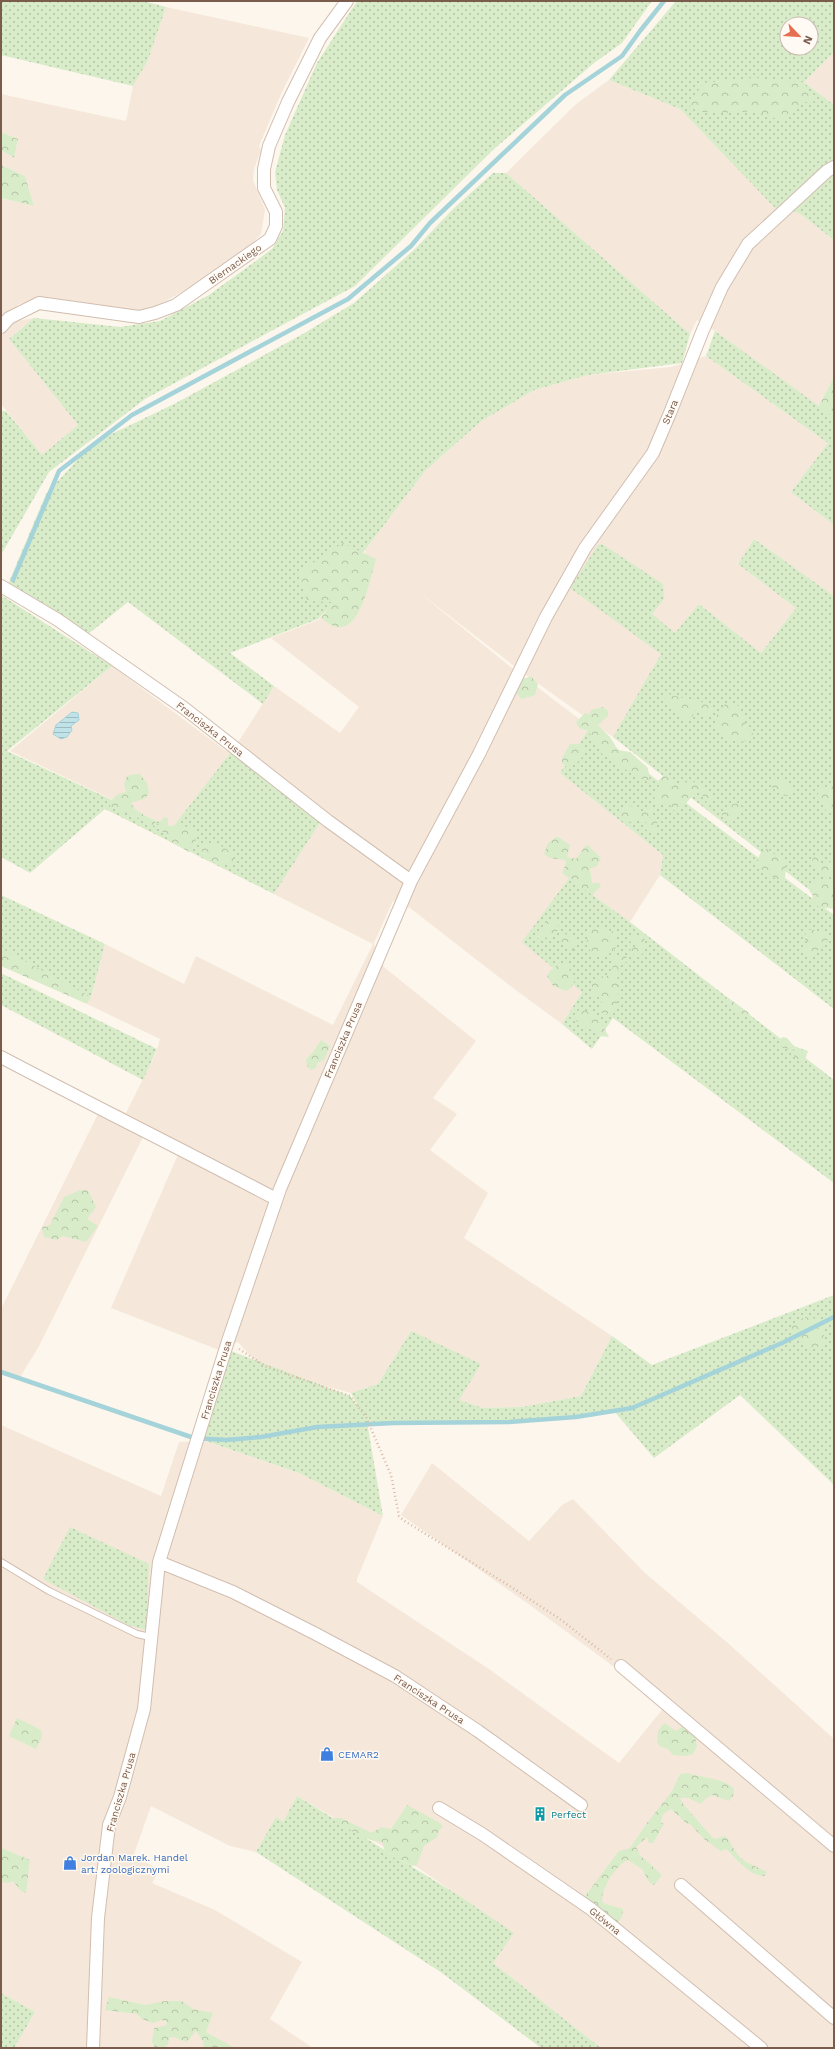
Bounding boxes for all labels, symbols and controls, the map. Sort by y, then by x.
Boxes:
north arrow [779,16,819,56]
text: N [800,34,815,46]
street label: Biernackiego [206,242,264,286]
street label: Stara [660,398,680,426]
street label: Franciszka Prusa [174,699,246,759]
street label: Franciszka Prusa [322,1000,364,1080]
street label: Franciszka Prusa [199,1339,233,1421]
street label: Franciszka Prusa [392,1672,467,1726]
shop icon: CEMAR2 [319,1746,335,1762]
place label: CEMAR2 [338,1749,379,1760]
street label: Franciszka Prusa [104,1751,138,1833]
building icon: Perfect [532,1806,548,1822]
place label: Perfect [551,1809,587,1820]
place label: Jordan Marek. Handel art. zoologicznymi [81,1852,188,1875]
shop icon: Jordan Marek. Handel art. zoologicznymi [62,1855,78,1871]
street label: Główna [587,1905,623,1937]

